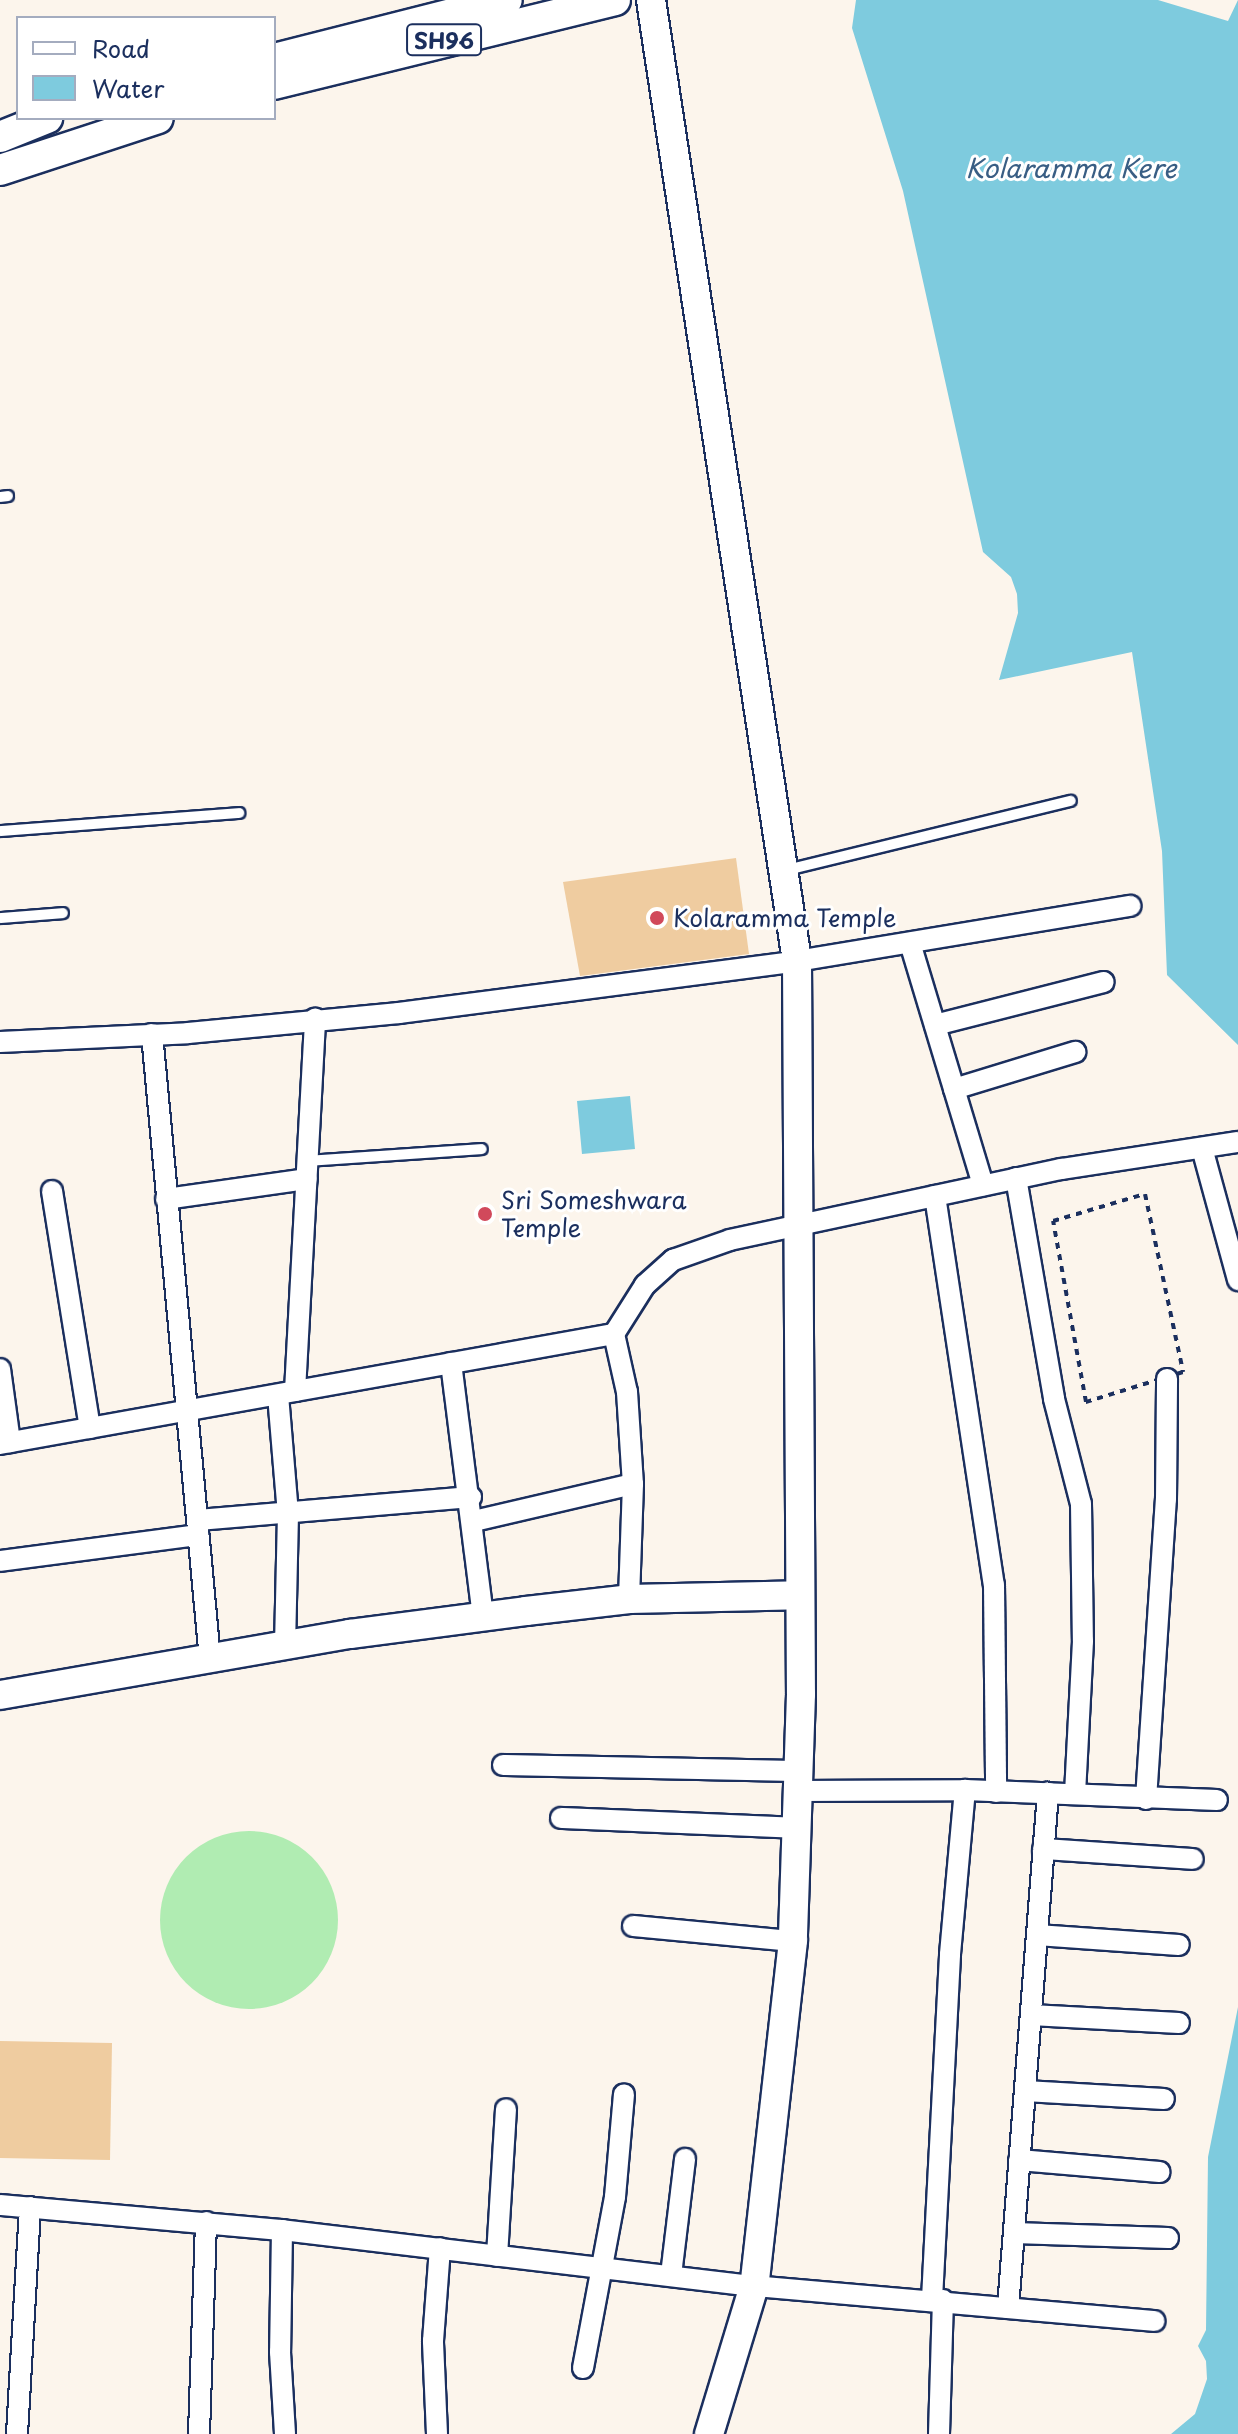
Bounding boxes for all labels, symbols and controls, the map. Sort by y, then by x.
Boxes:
legend [16,16,276,120]
road number: SH96 [406,22,482,58]
text: Road [92,30,150,66]
text: Water [92,70,164,106]
water label: Kolaramma Kere [965,152,1177,184]
place label: Kolaramma Temple [673,904,897,932]
marker: Kolaramma Temple [648,909,666,927]
place label: Sri Someshwara Temple [501,1186,688,1242]
marker: Sri Someshwara Temple [476,1205,494,1223]

